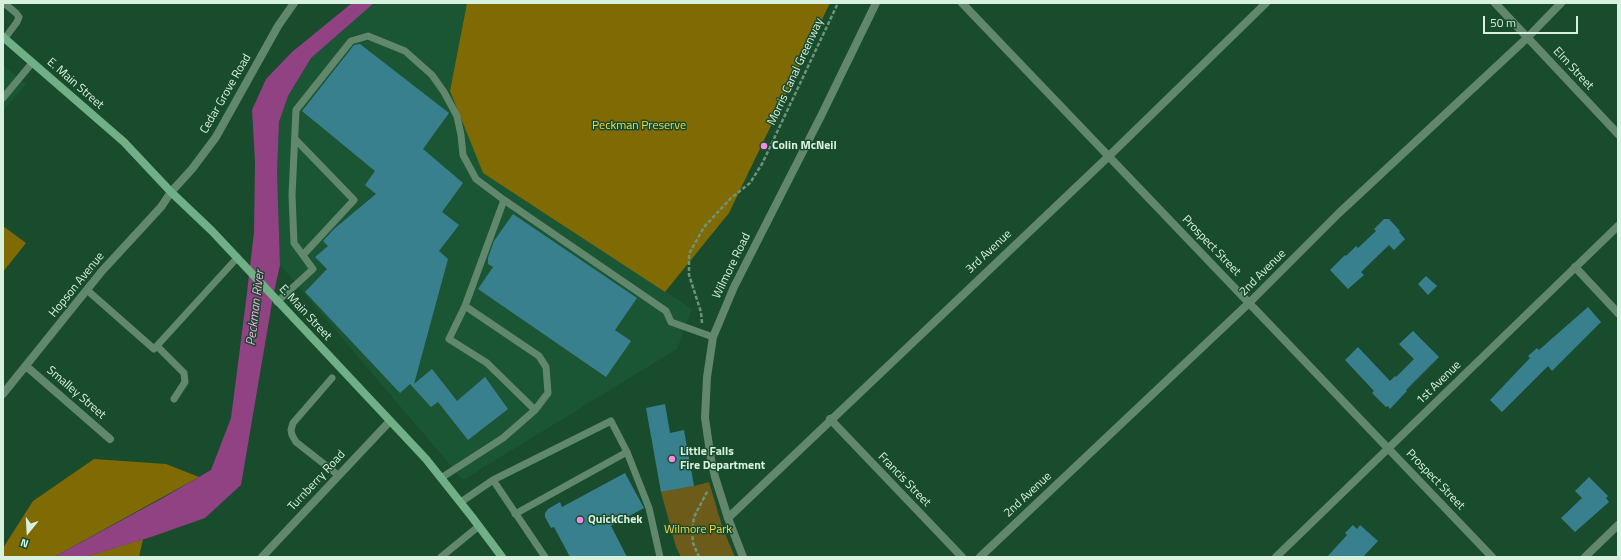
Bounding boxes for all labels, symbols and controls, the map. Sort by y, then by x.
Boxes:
scale bar [1485,8,1580,34]
text: 50 m [1490,13,1516,32]
street label: Morris Canal Greenway [765,16,827,128]
street label: Elm Street [1550,45,1596,93]
street label: Cedar Grove Road [197,52,255,136]
street label: E. Main Street [44,55,106,113]
park label: Peckman Preserve [592,119,686,133]
place label: Colin McNeil [772,139,837,153]
marker: Colin McNeil [759,141,769,151]
street label: Prospect Street [1179,213,1243,279]
street label: 3rd Avenue [963,227,1015,277]
street label: Wilmore Road [710,231,754,301]
street label: 2nd Avenue [1237,247,1289,299]
street label: Hopson Avenue [46,250,108,320]
water label: Peckman River [244,269,268,347]
street label: E. Main Street [276,282,334,344]
street label: 1st Avenue [1414,358,1464,408]
street label: Smalley Street [44,363,108,423]
place label: Little Falls Fire Department [680,445,765,473]
street label: Prospect Street [1403,447,1467,513]
street label: Turnberry Road [285,448,349,514]
street label: Francis Street [875,450,933,510]
marker: Little Falls Fire Department [667,454,677,464]
street label: 2nd Avenue [1001,469,1055,521]
north arrow [8,512,48,552]
place label: QuickChek [588,513,643,527]
marker: QuickChek [575,515,585,525]
park label: Wilmore Park [664,523,732,537]
text: N [18,535,30,552]

